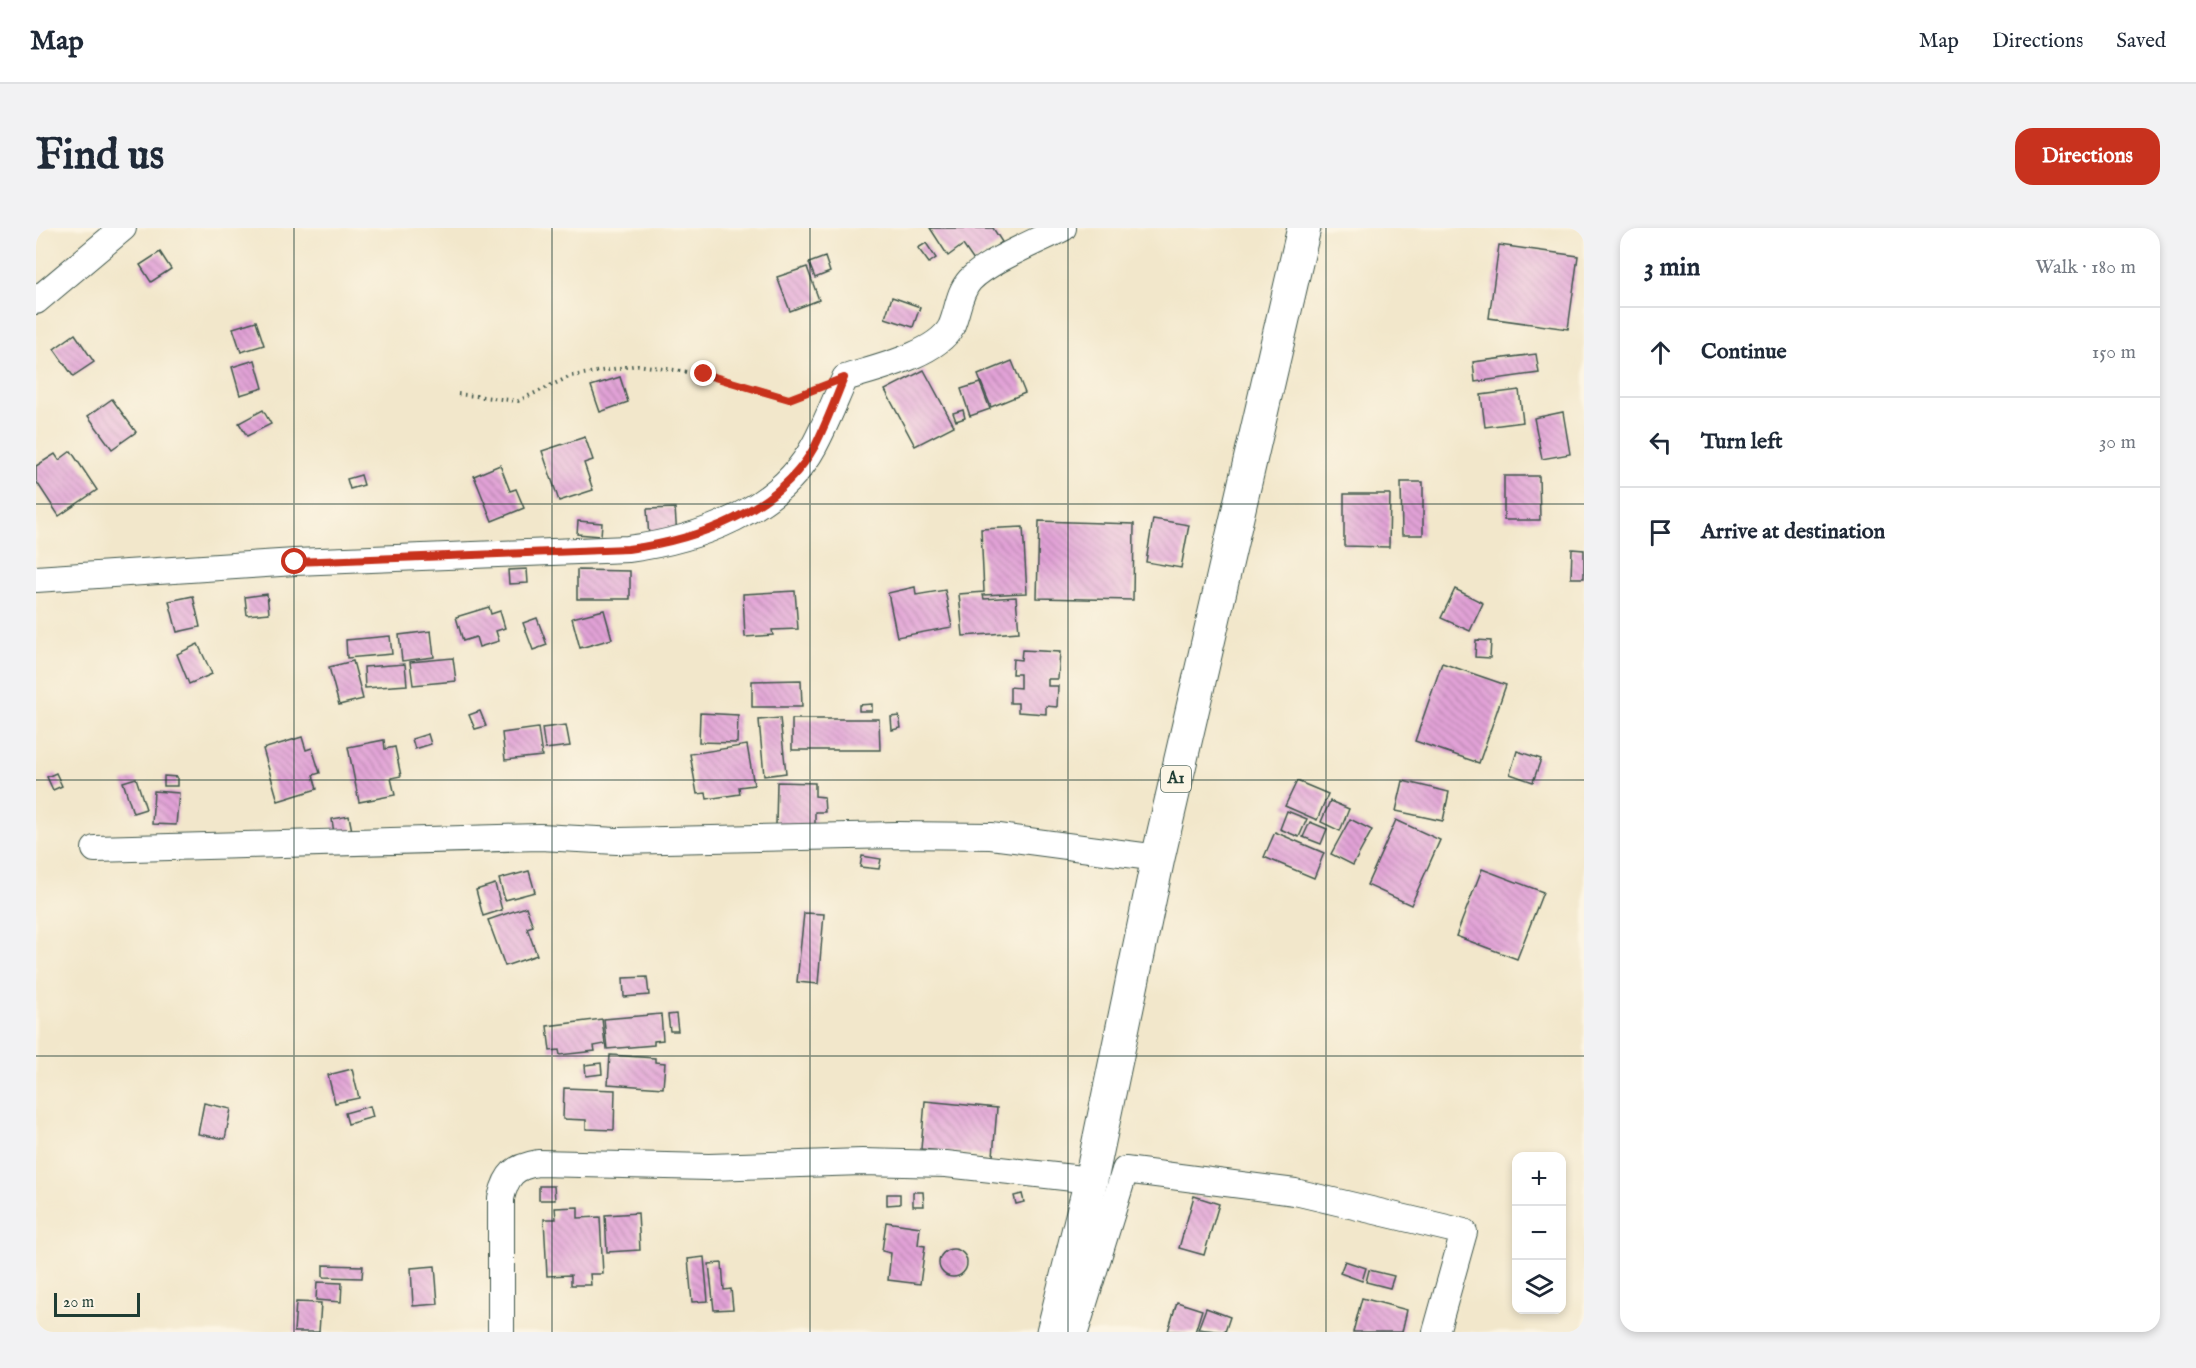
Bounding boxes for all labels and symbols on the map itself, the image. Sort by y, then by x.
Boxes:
route end [690,360,716,386]
route start [281,548,307,574]
road number: A1 [1161,766,1191,792]
scale bar [54,1290,140,1318]

